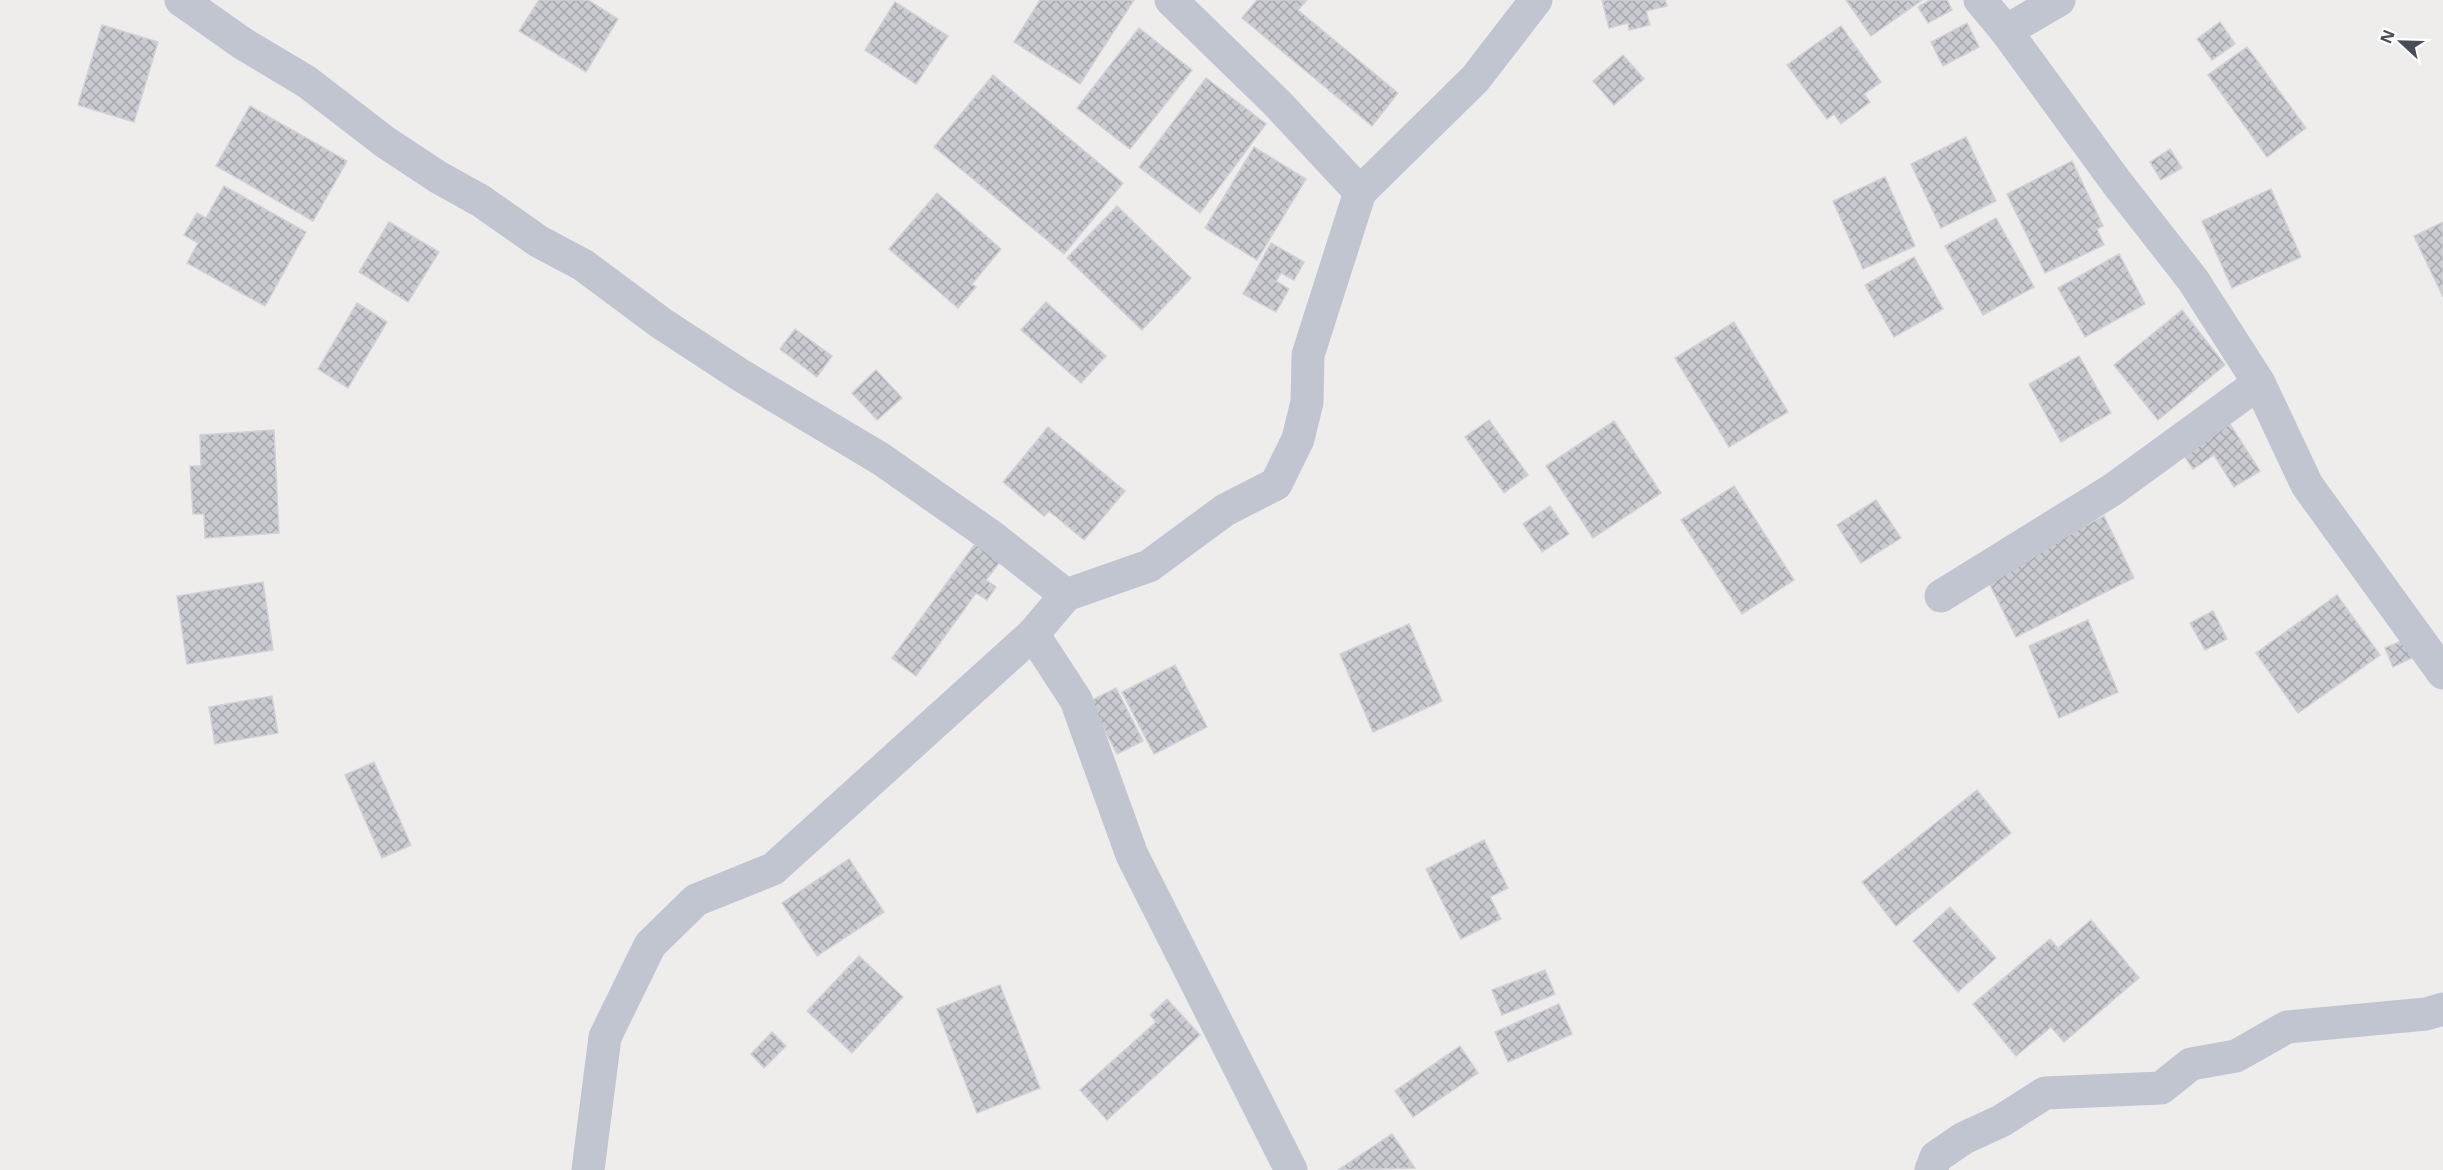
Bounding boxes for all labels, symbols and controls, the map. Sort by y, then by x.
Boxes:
north arrow [2371,12,2431,72]
text: N [2374,26,2400,47]

